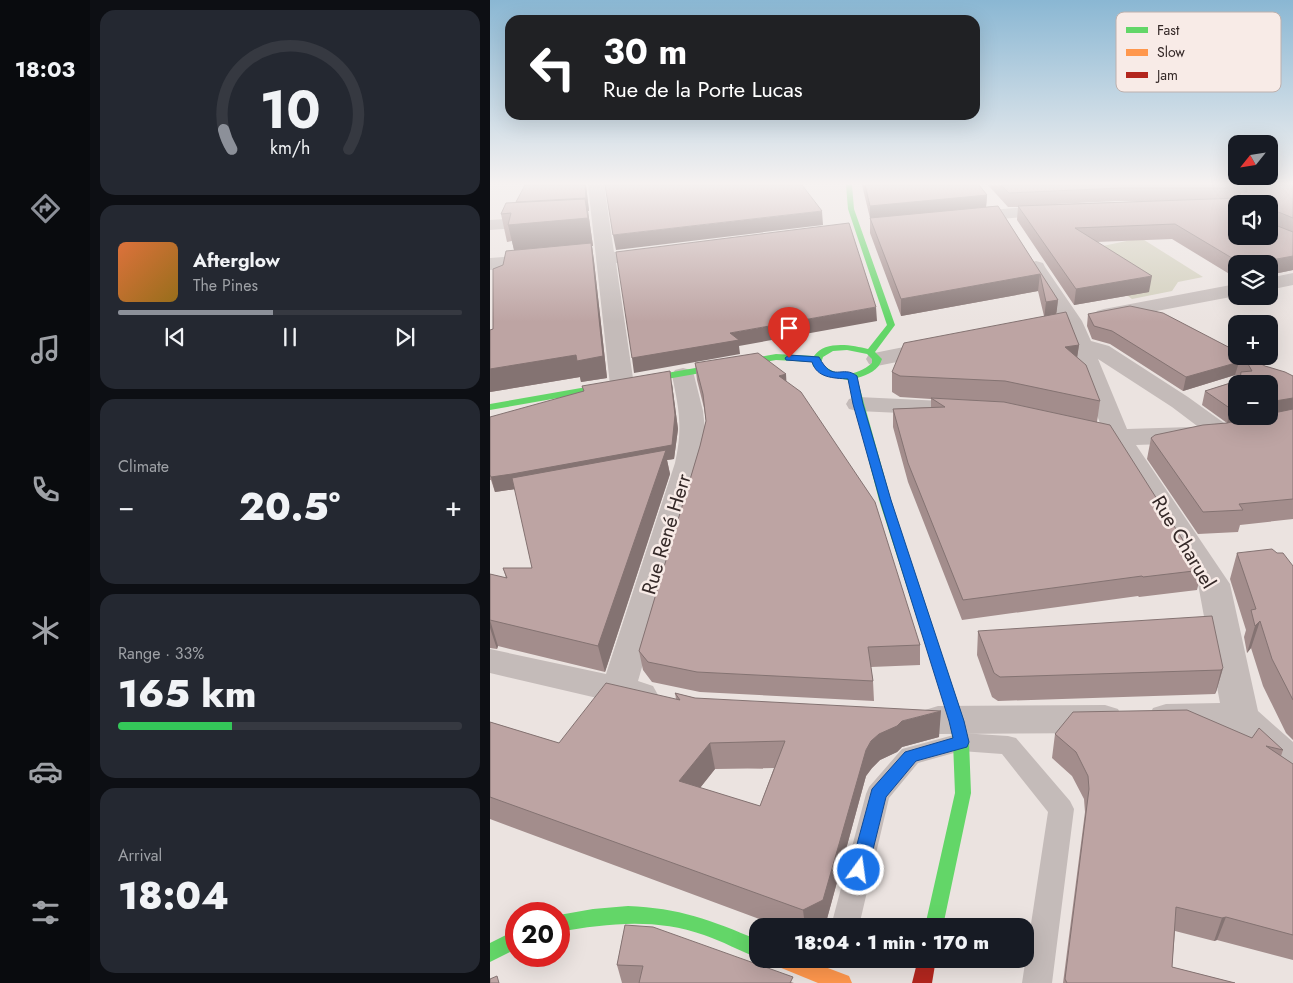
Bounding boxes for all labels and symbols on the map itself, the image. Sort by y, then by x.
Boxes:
legend [1116,12,1281,92]
text: Fast [1157,20,1180,40]
text: Slow [1157,42,1185,62]
text: Jam [1155,65,1178,85]
north arrow [1228,135,1278,185]
pin [768,307,810,358]
street label: Rue René Herr [634,470,699,598]
street label: Rue Charuel [1144,490,1223,594]
position arrow [832,843,884,895]
speed limit sign: 20 [505,902,570,967]

